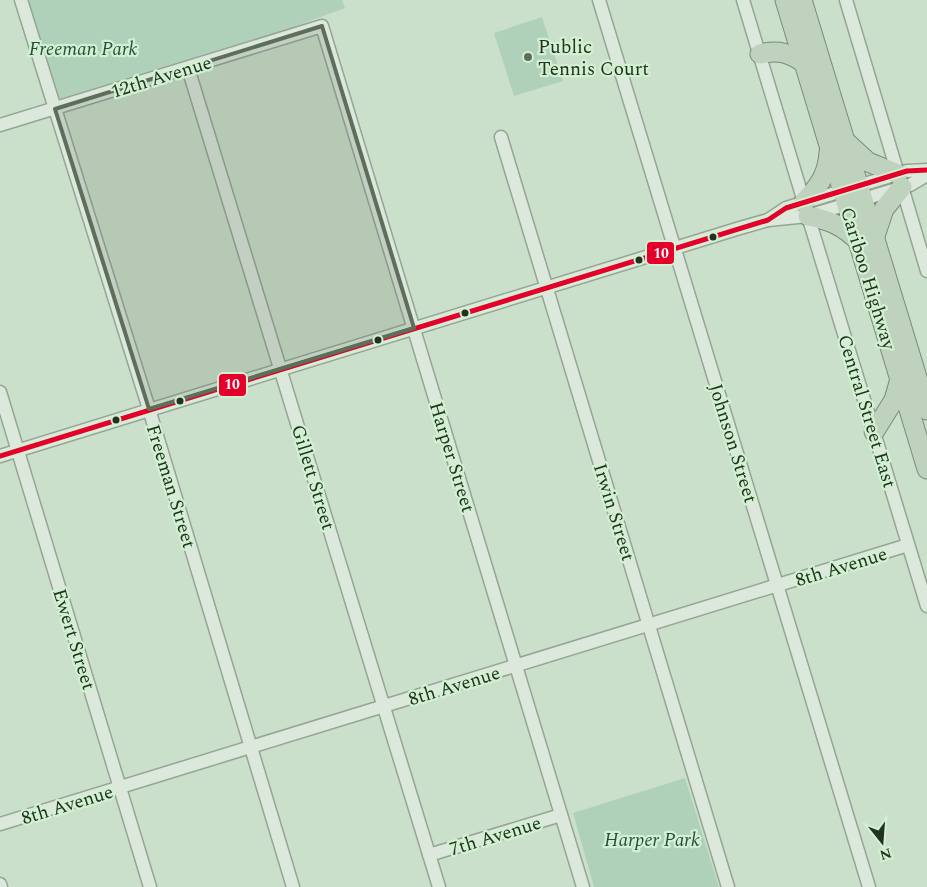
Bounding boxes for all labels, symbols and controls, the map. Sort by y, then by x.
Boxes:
place label: Public Tennis Court [538,33,649,84]
park label: Freeman Park [29,35,137,64]
street label: 12th Avenue [107,48,216,107]
marker: Public Tennis Court [522,51,534,63]
street label: Cariboo Highway [832,204,903,354]
unlabelled marker [708,232,718,242]
line badge: 10 [646,241,675,265]
text: 10 [653,243,669,264]
unlabelled marker [634,255,644,265]
unlabelled marker [460,308,470,318]
street label: Central Street East [829,331,904,492]
unlabelled marker [373,335,383,345]
line badge: 10 [218,373,247,397]
text: 10 [224,374,240,395]
street label: Johnson Street [701,380,765,507]
unlabelled marker [175,396,185,406]
street label: Harper Street [421,398,482,517]
unlabelled marker [111,415,121,425]
street label: Freeman Street [138,421,203,552]
street label: Gillett Street [283,421,342,534]
street label: Irwin Street [585,460,642,565]
street label: 8th Avenue [792,540,891,595]
street label: Ewert Street [44,585,103,694]
street label: 8th Avenue [405,659,504,714]
street label: 8th Avenue [18,778,117,833]
street label: 7th Avenue [446,809,545,864]
north arrow [857,817,907,867]
park label: Harper Park [604,826,700,855]
text: N [877,842,894,866]

